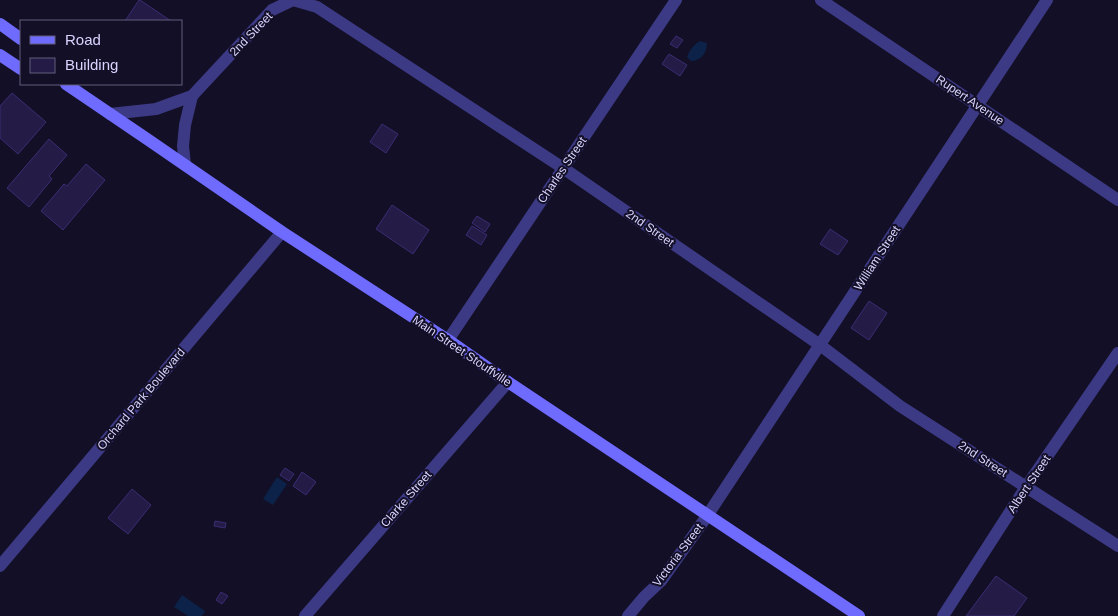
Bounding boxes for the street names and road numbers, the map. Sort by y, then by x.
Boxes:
street label: 2nd Street [227,9,276,59]
street label: Rupert Avenue [933,72,1007,128]
street label: Charles Street [535,134,590,206]
street label: 2nd Street [623,206,677,250]
street label: William Street [851,223,903,293]
street label: Main Street Stouffville [410,313,514,390]
street label: Orchard Park Boulevard [94,345,188,453]
street label: 2nd Street [956,438,1011,480]
street label: Albert Street [1005,452,1054,516]
street label: Clarke Street [378,467,435,530]
street label: Victoria Street [650,520,707,589]

